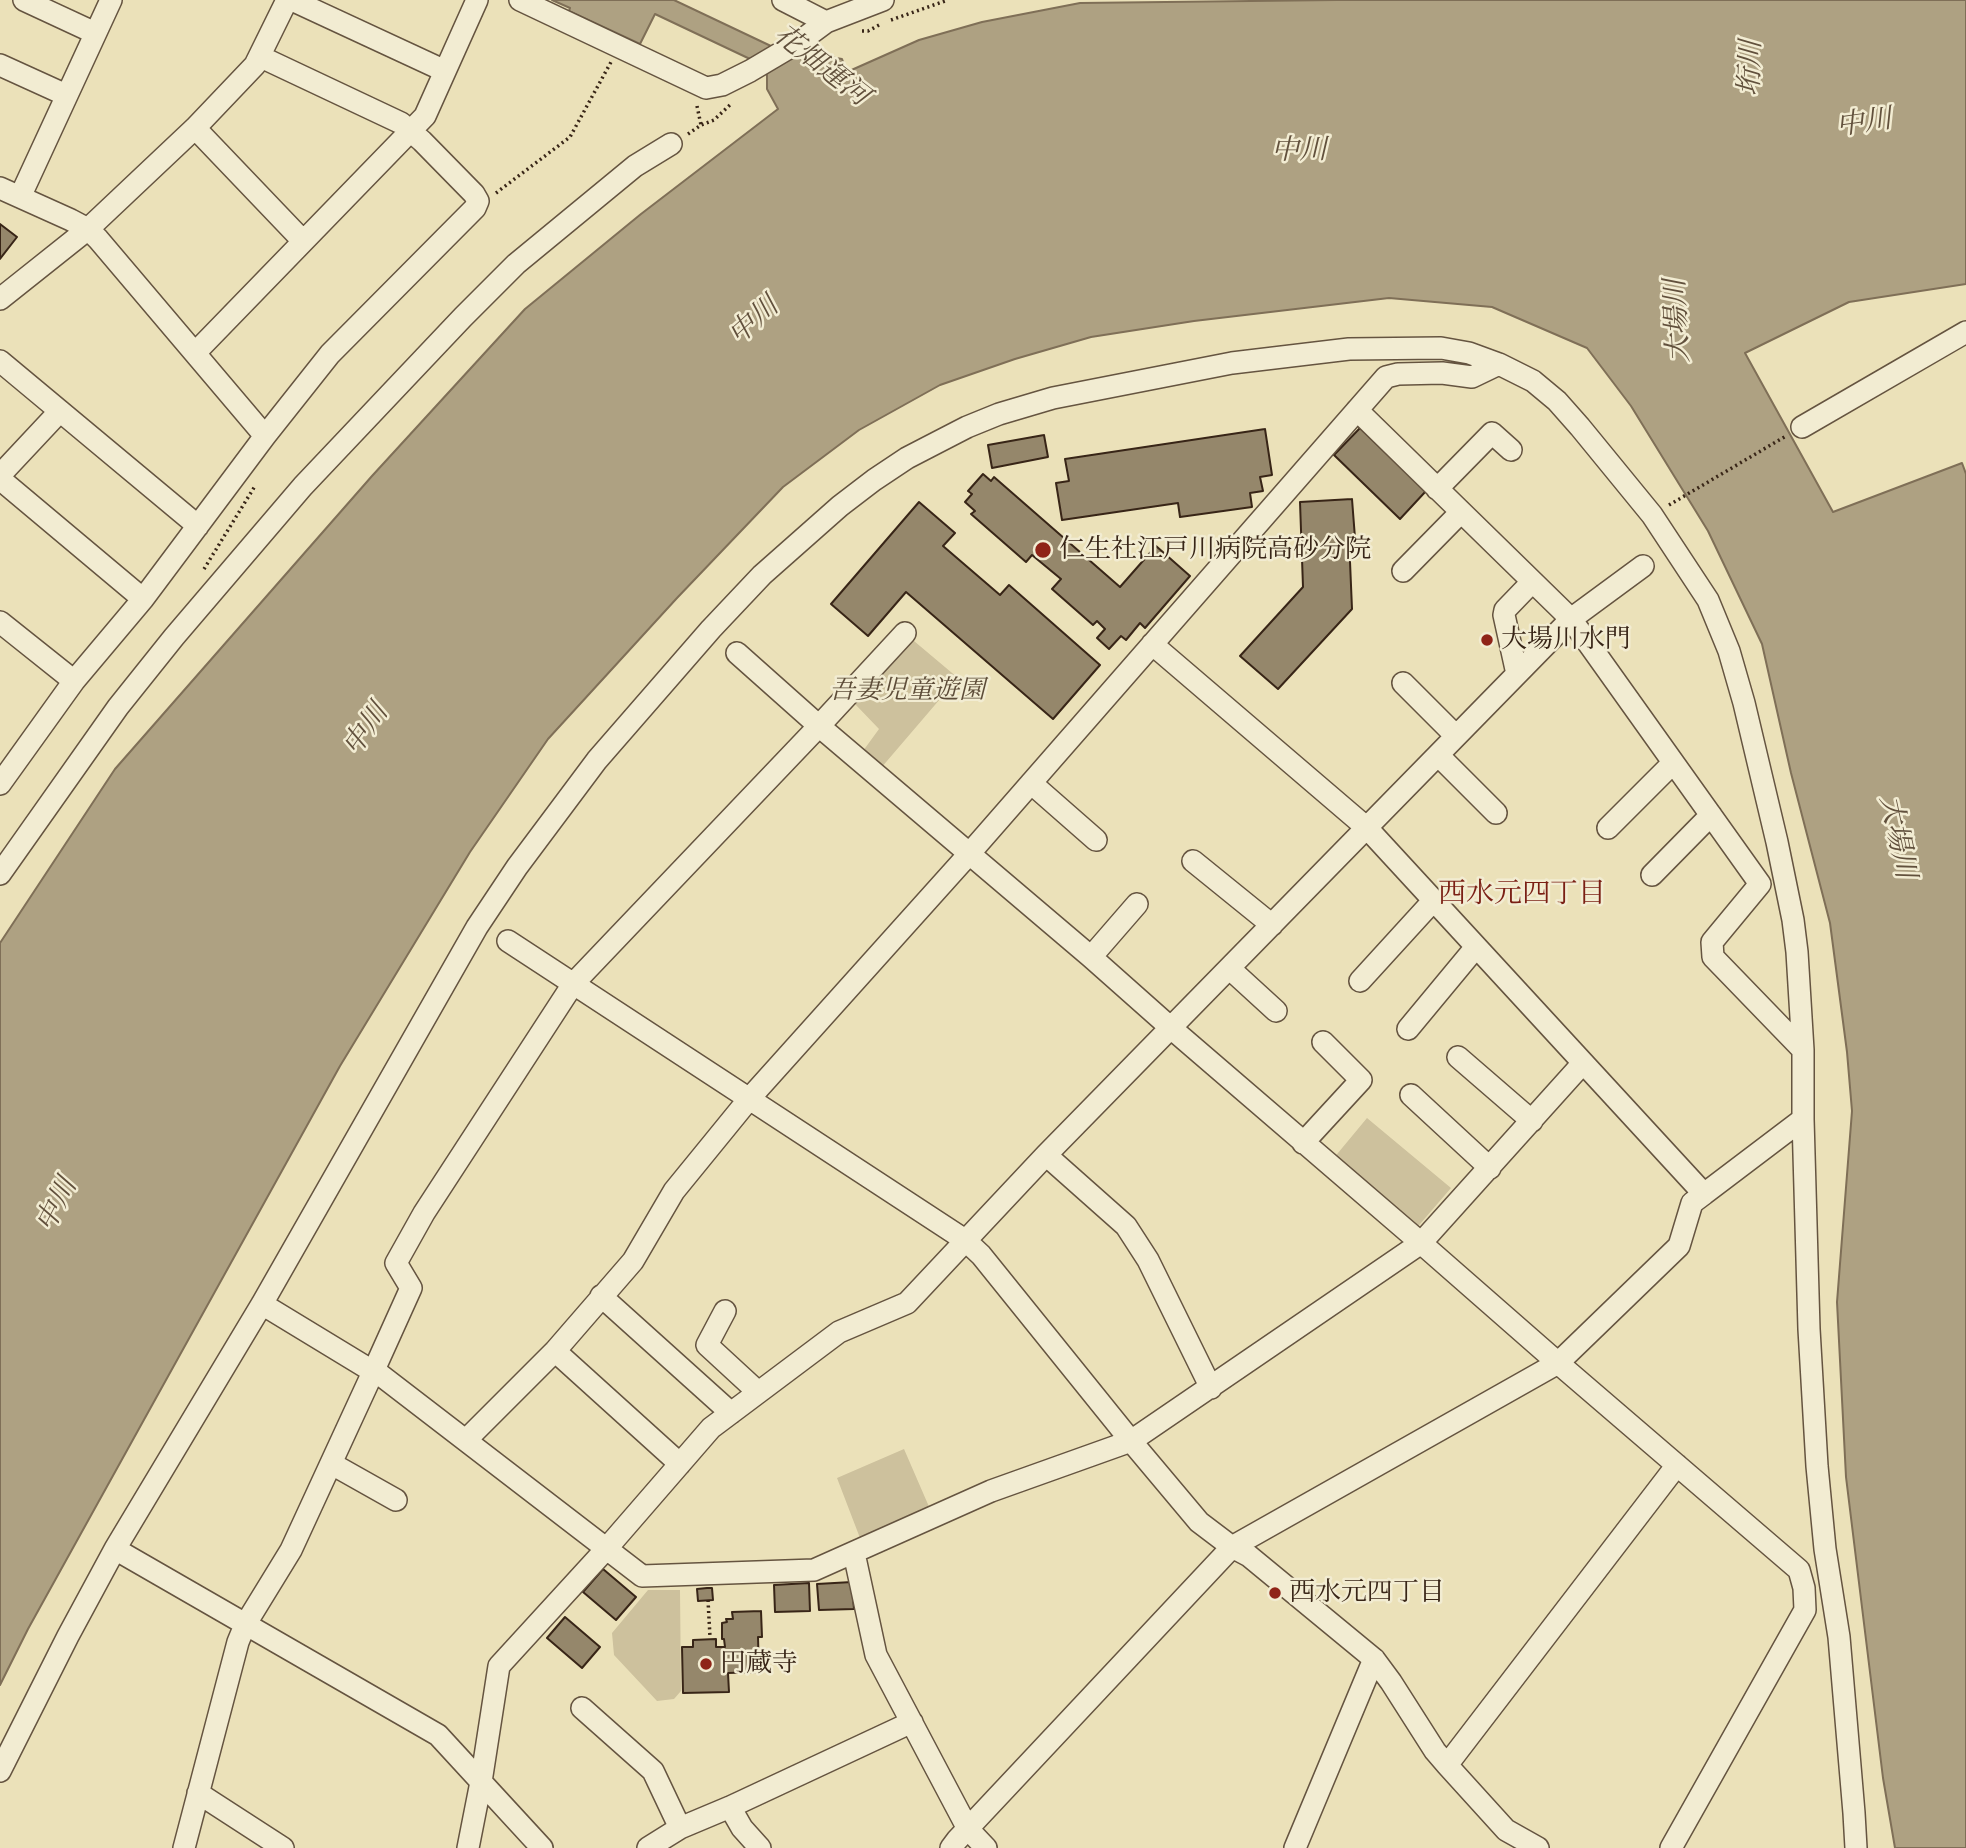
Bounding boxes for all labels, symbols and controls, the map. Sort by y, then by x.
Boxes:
water label: 花畑運河 [767,18,875,114]
water label: 垳川 [1733,39,1769,97]
water label: 中川 [1834,102,1894,144]
water label: 中川 [1271,134,1327,168]
water label: 大場川 [1659,278,1697,364]
water label: 中川 [722,290,786,352]
place label: 仁生社江戸川病院高砂分院 [1059,534,1371,566]
marker: 仁生社江戸川病院高砂分院 [1033,540,1053,560]
place label: 大場川水門 [1501,624,1631,656]
marker: 大場川水門 [1479,632,1495,648]
park label: 吾妻児童遊園 [829,675,985,707]
water label: 中川 [336,697,396,763]
water label: 大場川 [1872,792,1922,882]
district label: 西水元四丁目 [1438,877,1606,911]
water label: 中川 [29,1172,85,1238]
place label: 西水元四丁目 [1289,1577,1445,1609]
marker: 西水元四丁目 [1267,1585,1283,1601]
place label: 円蔵寺 [720,1648,798,1680]
marker: 円蔵寺 [698,1656,714,1672]

